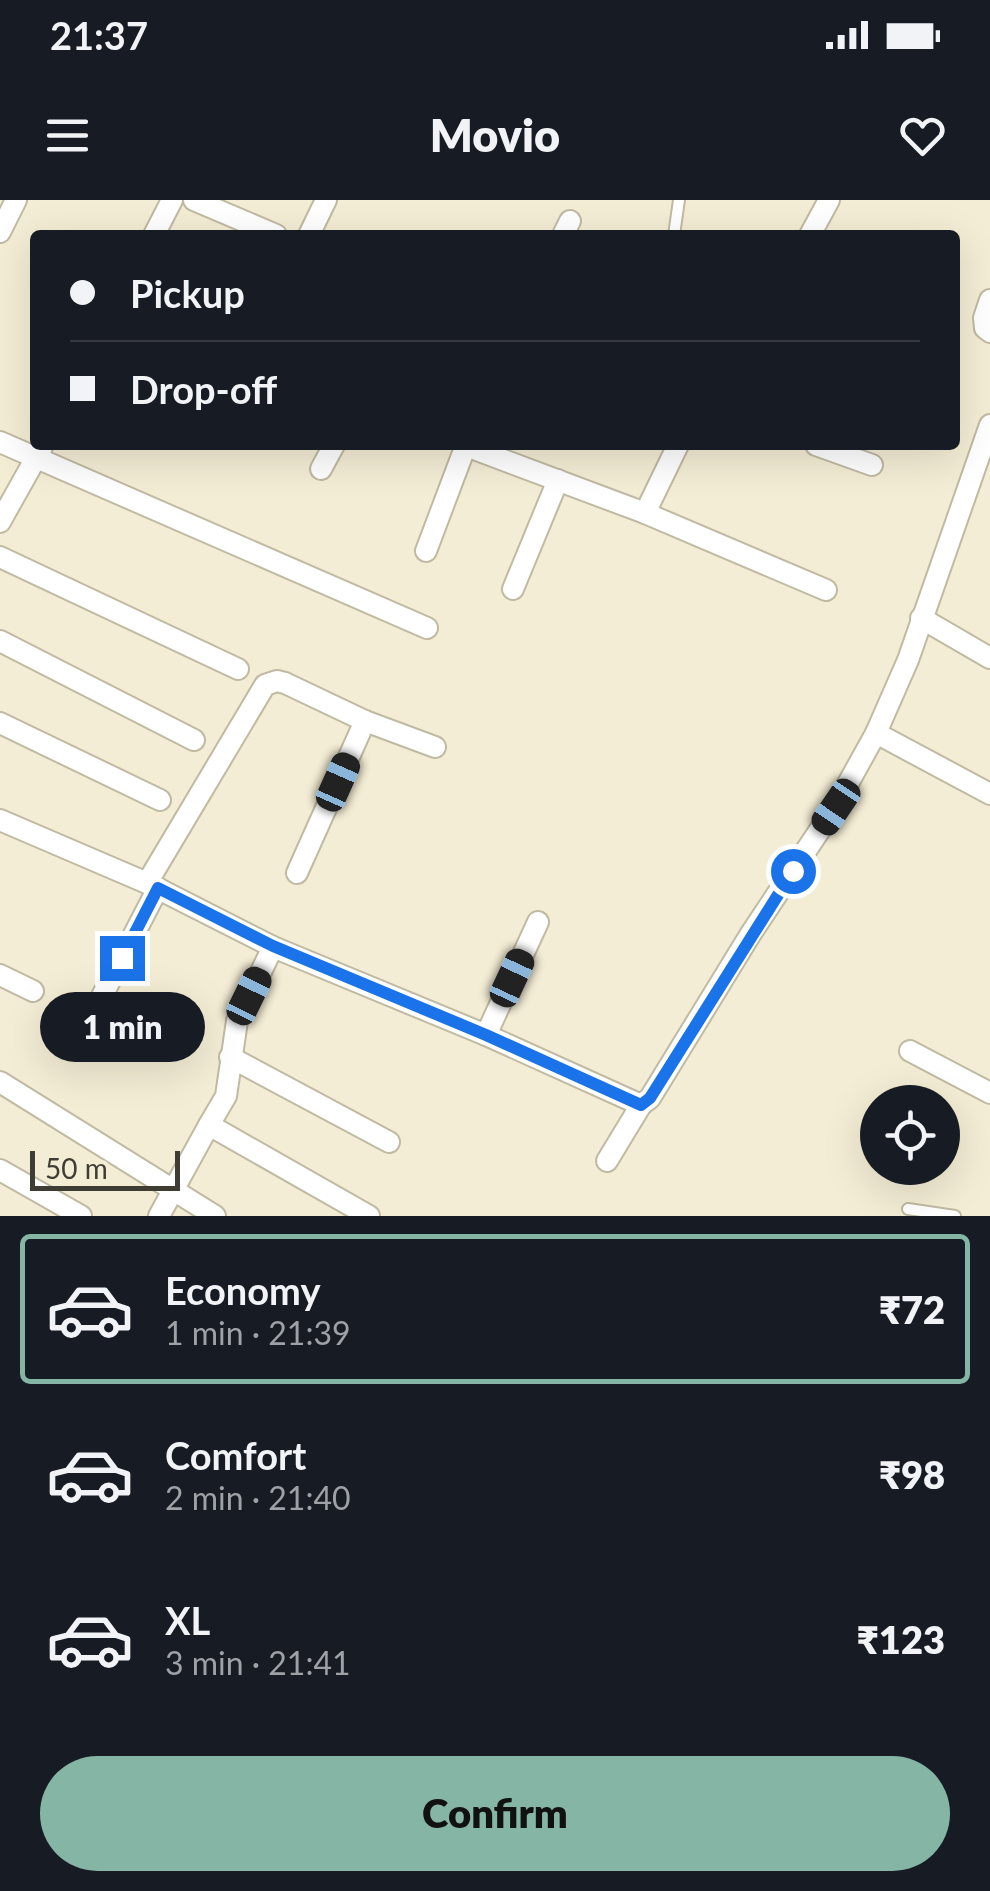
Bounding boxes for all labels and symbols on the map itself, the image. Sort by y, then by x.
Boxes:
car [312,748,364,816]
car [807,774,865,840]
route start [771,849,816,894]
route end [100,936,145,981]
car [486,944,538,1012]
car [222,962,276,1030]
callout: 1 min [39,993,204,1063]
scale bar [30,1146,180,1190]

